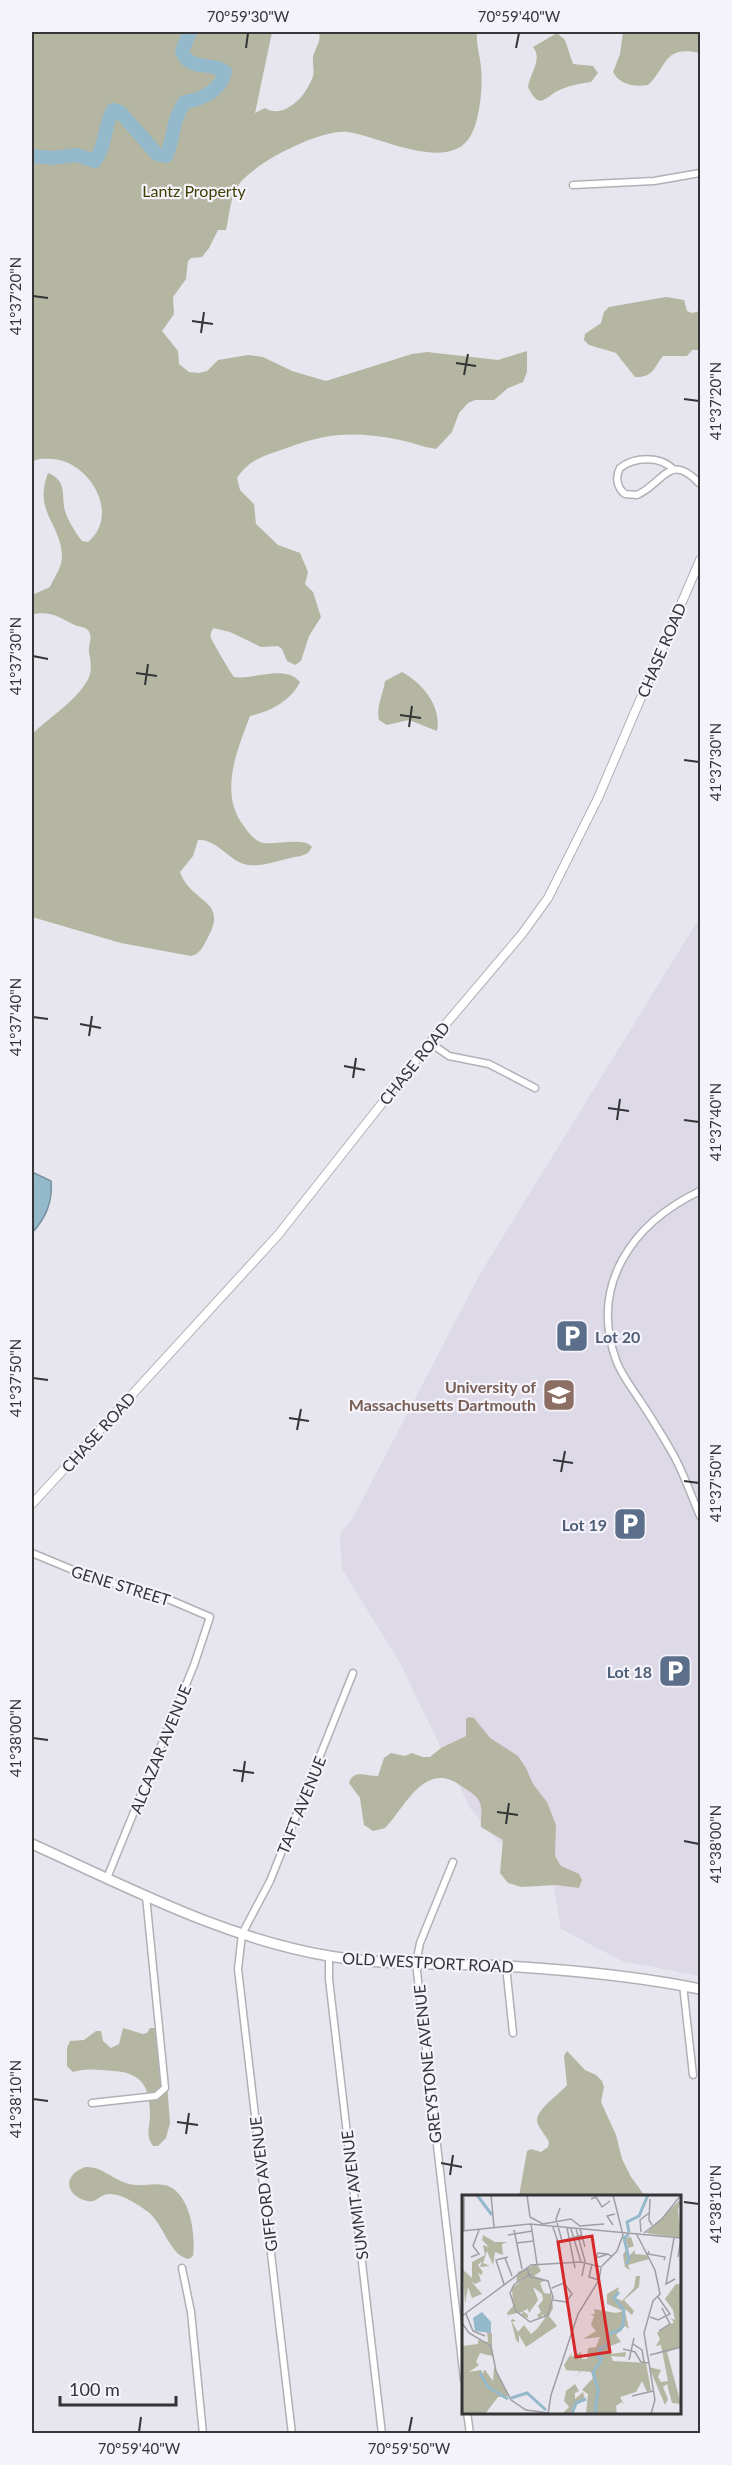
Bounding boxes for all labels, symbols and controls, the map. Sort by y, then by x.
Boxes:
text: 70°59'30"W [207,7,290,25]
text: 70°59'40"W [478,7,561,25]
park label: Lantz Property [142,181,246,200]
text: 41°37'20"N [6,257,24,335]
text: 41°37'20"N [706,362,724,440]
street label: CHASE ROAD [632,600,690,700]
text: 41°37'30"N [6,617,24,695]
text: 41°37'30"N [706,723,724,801]
text: 41°37'40"N [6,978,24,1056]
street label: CHASE ROAD [375,1018,453,1108]
text: 41°37'40"N [706,1083,724,1161]
parking icon: Lot 20 [554,1318,590,1354]
place label: Lot 20 [595,1327,640,1346]
text: 41°37'50"N [6,1339,24,1417]
place label: University of Massachusetts Dartmouth [349,1377,536,1414]
school or university icon: University of Massachusetts Dartmouth [541,1377,577,1413]
street label: CHASE ROAD [57,1388,139,1476]
text: 41°37'50"N [706,1444,724,1522]
parking icon: Lot 19 [612,1506,648,1542]
place label: Lot 19 [562,1515,607,1534]
street label: GENE STREET [69,1561,173,1609]
parking icon: Lot 18 [657,1653,693,1689]
place label: Lot 18 [607,1662,652,1681]
street label: ALCAZAR AVENUE [125,1682,195,1816]
text: 41°38'00"N [6,1699,24,1777]
street label: TAFT AVENUE [273,1753,329,1857]
text: 41°38'00"N [706,1805,724,1883]
street label: OLD WESTPORT ROAD [342,1948,514,1976]
street label: GREYSTONE AVENUE [409,1984,445,2144]
text: 41°38'10"N [6,2060,24,2138]
street label: GIFFORD AVENUE [245,2115,281,2253]
street label: SUMMIT AVENUE [337,2129,371,2261]
text: 41°38'10"N [706,2165,724,2243]
inset map [462,2195,681,2414]
scale bar [60,2369,176,2407]
text: 100 m [69,2378,120,2400]
text: 70°59'40"W [98,2439,181,2457]
text: 70°59'50"W [368,2439,451,2457]

